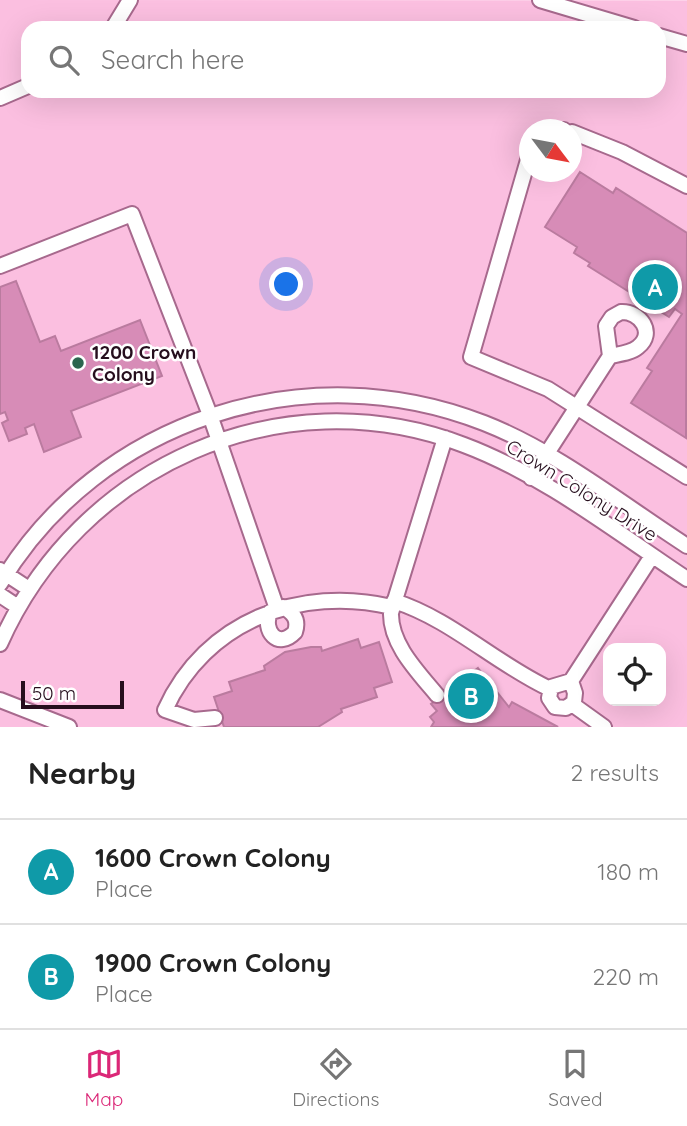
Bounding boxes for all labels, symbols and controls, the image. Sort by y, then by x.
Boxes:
search box [21,21,666,98]
icon: search [45,41,83,79]
text: Search here [101,43,245,76]
north arrow [519,119,582,182]
pin: A [632,261,678,313]
your location [269,267,303,301]
place label: 1200 Crown Colony [92,340,196,386]
marker: 1200 Crown Colony [70,355,86,371]
street label: Crown Colony Drive [502,434,662,546]
map controls [603,643,666,706]
button: locate [603,643,666,706]
pin: B [448,670,494,722]
scale bar [21,678,124,710]
text: 50 m [32,681,76,705]
text: Nearby [28,754,136,792]
text: 2 results [570,758,659,787]
text: 1600 Crown Colony [95,841,331,874]
text: A [44,857,58,886]
text: 180 m [597,857,659,886]
text: Place [95,874,153,903]
text: 1900 Crown Colony [95,946,331,979]
text: B [43,962,59,991]
text: 220 m [593,962,659,991]
text: Place [95,979,153,1008]
tab: Map [85,1045,123,1111]
tab: Directions [292,1045,379,1111]
tab: Saved [548,1045,603,1111]

